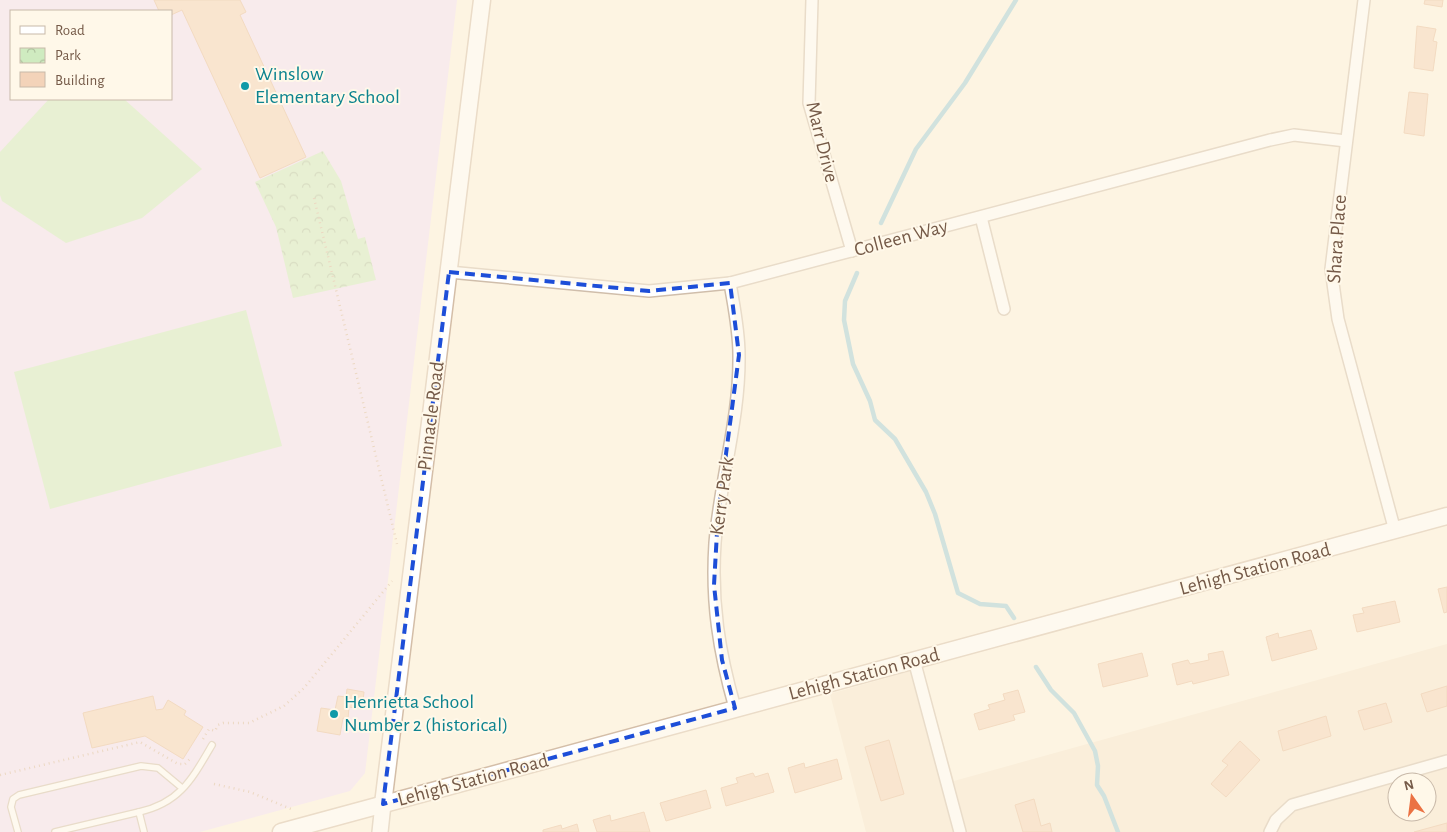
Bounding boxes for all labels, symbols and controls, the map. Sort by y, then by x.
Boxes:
legend [10,10,172,100]
text: Road [55,23,85,38]
text: Park [55,48,81,63]
place label: Winslow Elementary School [255,64,400,107]
text: Building [55,73,105,88]
marker: Winslow Elementary School [239,80,251,92]
street label: Marr Drive [802,100,842,184]
street label: Shara Place [1324,194,1350,284]
street label: Colleen Way [852,216,950,260]
street label: Pinnacle Road [414,360,448,472]
street label: Kerry Park [707,455,737,537]
street label: Lehigh Station Road [1177,539,1333,599]
street label: Lehigh Station Road [786,644,942,704]
place label: Henrietta School Number 2 (historical) [344,692,508,735]
marker: Henrietta School Number 2 (historical) [328,708,340,720]
street label: Lehigh Station Road [395,750,551,810]
north arrow [1387,772,1437,822]
text: N [1403,777,1416,793]

